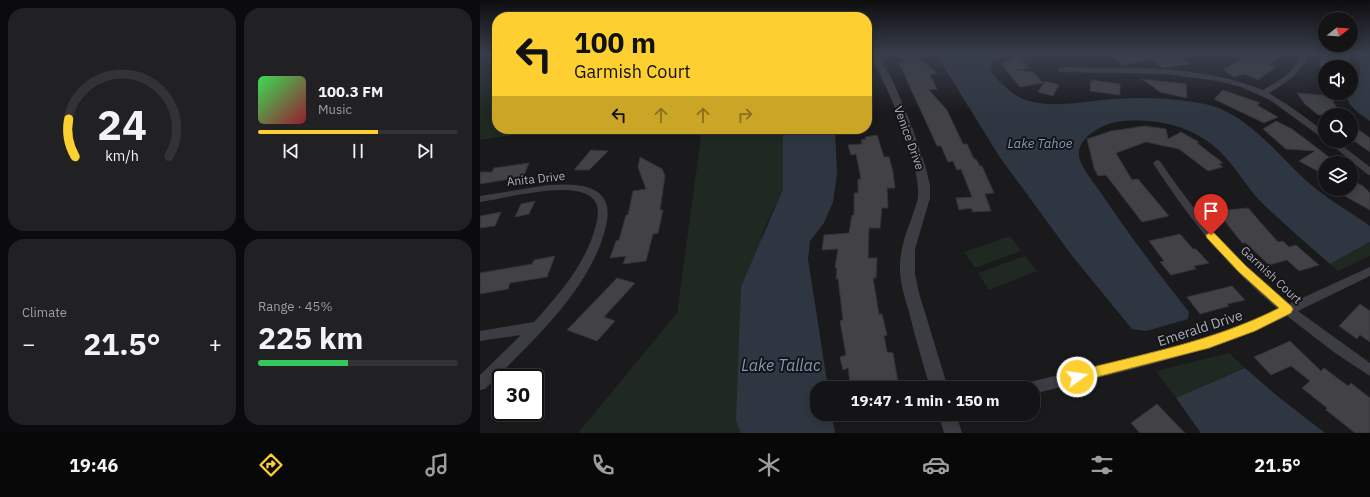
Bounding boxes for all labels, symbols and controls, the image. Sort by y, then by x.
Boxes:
north arrow [1318,12,1358,52]
map controls [1318,12,1358,196]
text: 100 m [574,24,656,61]
icon: left [508,28,560,80]
text: Garmish Court [574,60,691,83]
button: sound [1318,60,1358,100]
text: 100.3 FM [318,82,383,101]
text: 24 [97,97,147,151]
text: Music [318,101,352,118]
icon: left [608,104,630,126]
icon: ahead [650,104,672,126]
icon: ahead [692,104,714,126]
icon: right [734,104,756,126]
street label: Venice Drive [891,104,928,172]
button: search [1318,108,1358,148]
water label: Lake Tahoe [1008,135,1073,152]
icon: previous [280,140,302,162]
icon: pause [347,140,369,162]
icon: next [414,140,436,162]
text: km/h [105,146,139,165]
button: layers [1318,156,1358,196]
street label: Anita Drive [506,168,566,189]
pin [1194,194,1228,235]
icon: arrive [1200,200,1222,222]
street label: Garmish Court [1238,243,1305,307]
text: Range · 45% [258,298,332,315]
text: Climate [22,304,67,321]
street label: Emerald Drive [1155,306,1245,350]
text: 225 km [258,318,363,357]
text: 21.5° [83,324,161,363]
text: − [22,329,35,358]
text: + [209,329,222,358]
water label: Lake Tallac [741,355,821,375]
position arrow [1056,356,1098,398]
speed limit sign: 30 [492,369,544,421]
text: 19:47 · 1 min · 150 m [851,391,999,410]
icon: directions [257,451,285,479]
icon: music [423,451,451,479]
icon: phone [589,451,617,479]
icon: climate [755,451,783,479]
icon: car [922,451,950,479]
icon: filters [1088,451,1116,479]
text: 19:46 [69,454,118,477]
text: 21.5° [1254,454,1301,477]

